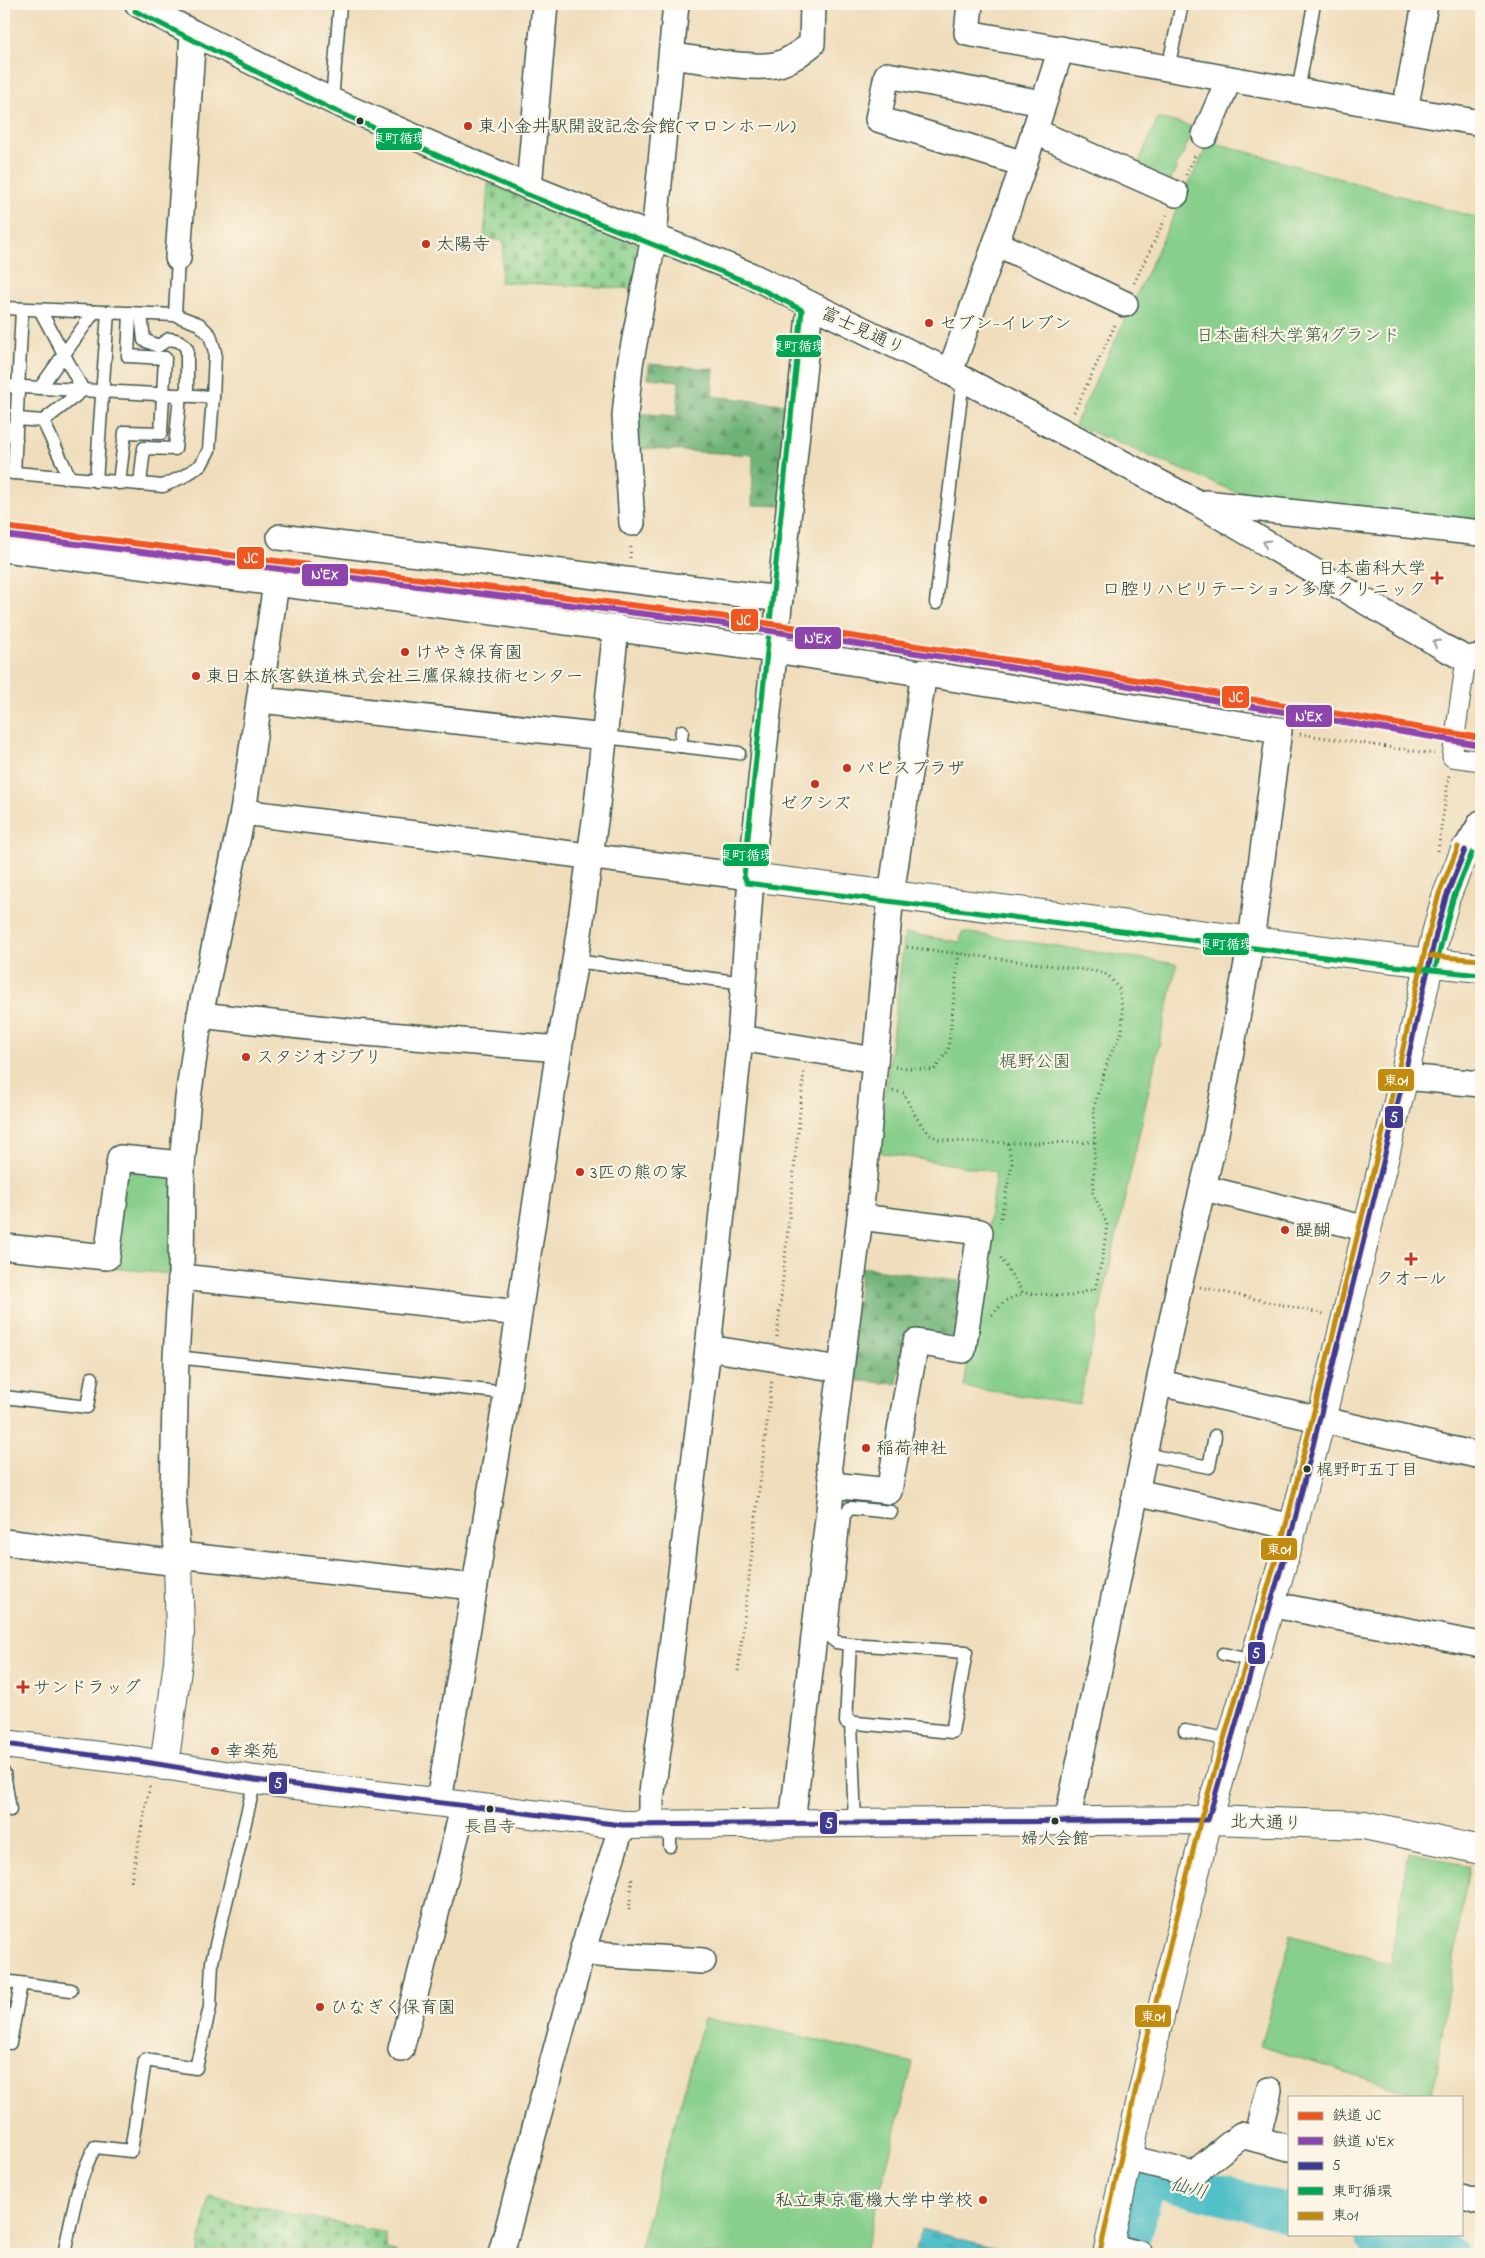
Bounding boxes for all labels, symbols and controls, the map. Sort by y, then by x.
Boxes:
place label: 東小金井駅開設記念会館(マロンホール) [478,115,796,141]
unlabelled marker [355,116,365,126]
marker: 東小金井駅開設記念会館(マロンホール) [462,120,474,132]
line badge: 東町循環 [375,127,423,151]
text: 東町循環 [371,129,427,150]
place label: 太陽寺 [436,233,490,259]
marker: 太陽寺 [420,238,432,250]
street label: 富士見通り [816,301,908,363]
place label: セブン-イレブン [939,312,1072,338]
marker: セブン-イレブン [923,317,935,329]
park label: 日本歯科大学第1グランド [1196,324,1400,350]
line badge: 東町循環 [775,334,822,358]
text: 東町循環 [770,337,826,358]
one-way arrow [1263,540,1272,550]
line badge: JC [236,546,265,570]
text: JC [244,549,259,570]
place label: 日本歯科大学 口腔リハビリテーション多摩クリニック [1102,557,1426,604]
line badge: N'EX [301,563,349,587]
text: N'EX [311,565,340,586]
marker: 日本歯科大学 口腔リハビリテーション多摩クリニック [1430,571,1444,585]
line badge: JC [730,608,759,632]
text: JC [737,611,752,632]
line badge: N'EX [794,626,842,650]
text: N'EX [804,629,833,650]
one-way arrow [1433,640,1442,650]
place label: けやき保育園 [415,641,523,667]
marker: けやき保育園 [399,646,411,658]
place label: 東日本旅客鉄道株式会社三鷹保線技術センター [206,665,583,691]
marker: 東日本旅客鉄道株式会社三鷹保線技術センター [190,670,202,682]
line badge: JC [1221,685,1250,709]
text: JC [1229,688,1244,709]
line badge: N'EX [1285,704,1333,728]
text: N'EX [1295,707,1324,728]
place label: パピスプラザ [857,757,965,783]
marker: パピスプラザ [841,762,853,774]
marker: ゼクシズ [809,778,821,790]
place label: ゼクシズ [779,792,851,818]
line badge: 東町循環 [722,843,770,867]
text: 東町循環 [718,846,774,867]
line badge: 東町循環 [1202,932,1250,956]
text: 東町循環 [1198,935,1254,956]
place label: スタジオジブリ [256,1046,382,1072]
park label: 梶野公園 [999,1050,1071,1076]
marker: スタジオジブリ [240,1051,252,1063]
line badge: 東01 [1377,1068,1415,1092]
text: 東01 [1384,1071,1409,1092]
line badge: 5 [1384,1105,1404,1129]
text: 5 [1390,1108,1398,1129]
place label: 3匹の熊の家 [590,1161,687,1187]
marker: 3匹の熊の家 [574,1166,586,1178]
place label: 醍醐 [1295,1219,1331,1245]
marker: 醍醐 [1279,1224,1291,1236]
marker: クオール [1405,1253,1417,1265]
place label: クオール [1376,1267,1446,1293]
place label: 稲荷神社 [876,1437,948,1463]
marker: 稲荷神社 [860,1442,872,1454]
place label: 梶野町五丁目 [1316,1458,1418,1483]
marker: 梶野町五丁目 [1302,1464,1312,1474]
line badge: 東01 [1260,1537,1298,1561]
text: 東01 [1267,1540,1292,1561]
line badge: 5 [1247,1641,1266,1665]
text: 5 [1252,1644,1260,1665]
place label: サンドラッグ [33,1676,141,1702]
marker: サンドラッグ [17,1681,29,1693]
place label: 幸楽苑 [225,1740,279,1766]
marker: 幸楽苑 [209,1745,221,1757]
line badge: 5 [268,1771,288,1795]
text: 5 [274,1774,282,1795]
marker: 長昌寺 [485,1804,495,1814]
street label: 北大通り [1229,1810,1302,1838]
line badge: 5 [819,1811,838,1835]
text: 5 [825,1814,833,1835]
place label: 長昌寺 [465,1815,516,1840]
marker: 婦人会館 [1050,1816,1060,1826]
place label: 婦人会館 [1021,1827,1089,1852]
place label: ひなぎく保育園 [330,1996,456,2022]
marker: ひなぎく保育園 [314,2001,326,2013]
line badge: 東01 [1134,2004,1172,2028]
text: 東01 [1141,2007,1166,2028]
legend [1288,2096,1462,2236]
text: 鉄道 JC [1332,2105,1381,2127]
text: 鉄道 N'EX [1332,2131,1396,2153]
text: 5 [1332,2155,1341,2177]
water label: 仙川 [1166,2171,1210,2207]
text: 東町循環 [1332,2181,1392,2203]
place label: 私立東京電機大学中学校 [775,2189,973,2215]
marker: 私立東京電機大学中学校 [977,2194,989,2206]
text: 東01 [1332,2205,1358,2227]

